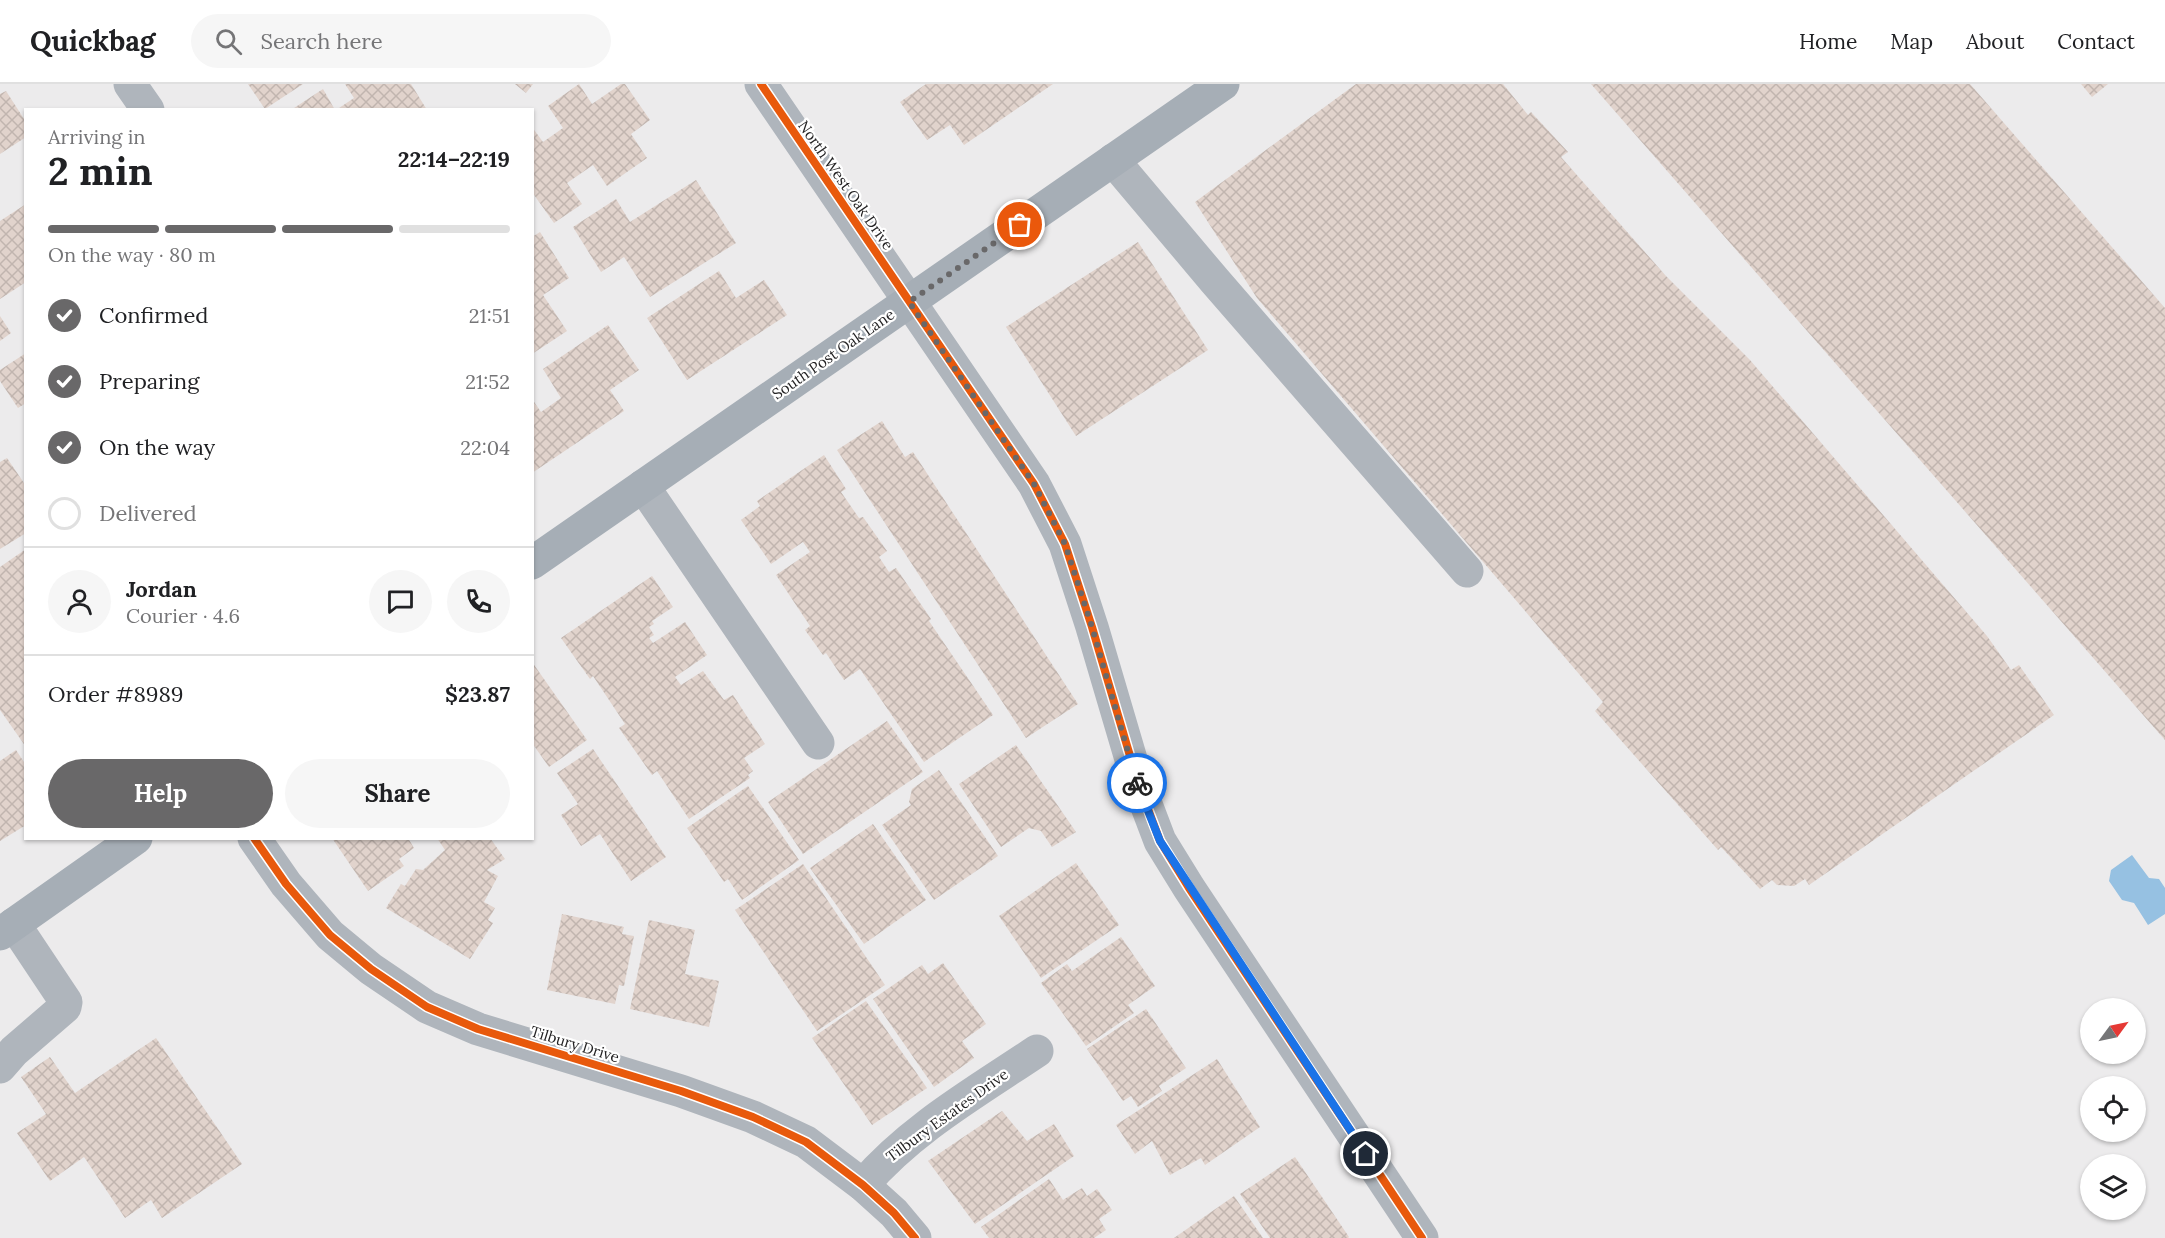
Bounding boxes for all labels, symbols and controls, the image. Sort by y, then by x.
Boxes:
search box [191,14,611,68]
text: Quickbag [30,23,155,59]
icon: search [212,25,245,58]
text: Search here [260,27,383,55]
text: Home [1799,28,1857,55]
text: Map [1890,28,1933,55]
text: About [1966,28,2024,55]
text: Contact [2057,28,2135,55]
street label: North West Oak Drive [794,117,898,253]
text: Arriving in [48,124,145,149]
text: 22:14–22:19 [398,145,510,173]
text: 2 min [48,146,153,196]
pin [994,199,1045,250]
icon: bag [1003,208,1036,241]
text: On the way · 80 m [48,242,216,267]
icon: check [48,299,81,332]
text: Confirmed [99,301,208,329]
text: 21:51 [469,303,510,328]
street label: South Post Oak Lane [768,305,898,403]
icon: check [48,365,81,398]
text: Preparing [99,367,199,395]
text: 21:52 [465,369,510,394]
icon: check [48,431,81,464]
text: On the way [99,433,215,461]
text: 22:04 [460,435,510,460]
text: Delivered [99,499,197,527]
button: person [48,570,111,633]
button: chat [369,570,432,633]
button: phone [447,570,510,633]
text: Jordan [126,575,197,603]
text: Courier · 4.6 [126,603,240,628]
text: Order #8989 [48,680,183,708]
text: $23.87 [445,680,510,708]
courier [1107,753,1167,813]
button: Help [48,759,273,828]
button: Share [285,759,510,828]
icon: bike [1121,767,1154,800]
north arrow [2080,998,2146,1064]
map controls [2080,998,2146,1220]
street label: Tilbury Drive [528,1022,622,1066]
street label: Tilbury Estates Drive [882,1064,1012,1166]
button: locate [2080,1076,2146,1142]
pin [1340,1128,1391,1179]
icon: home [1349,1137,1382,1170]
button: layers [2080,1154,2146,1220]

